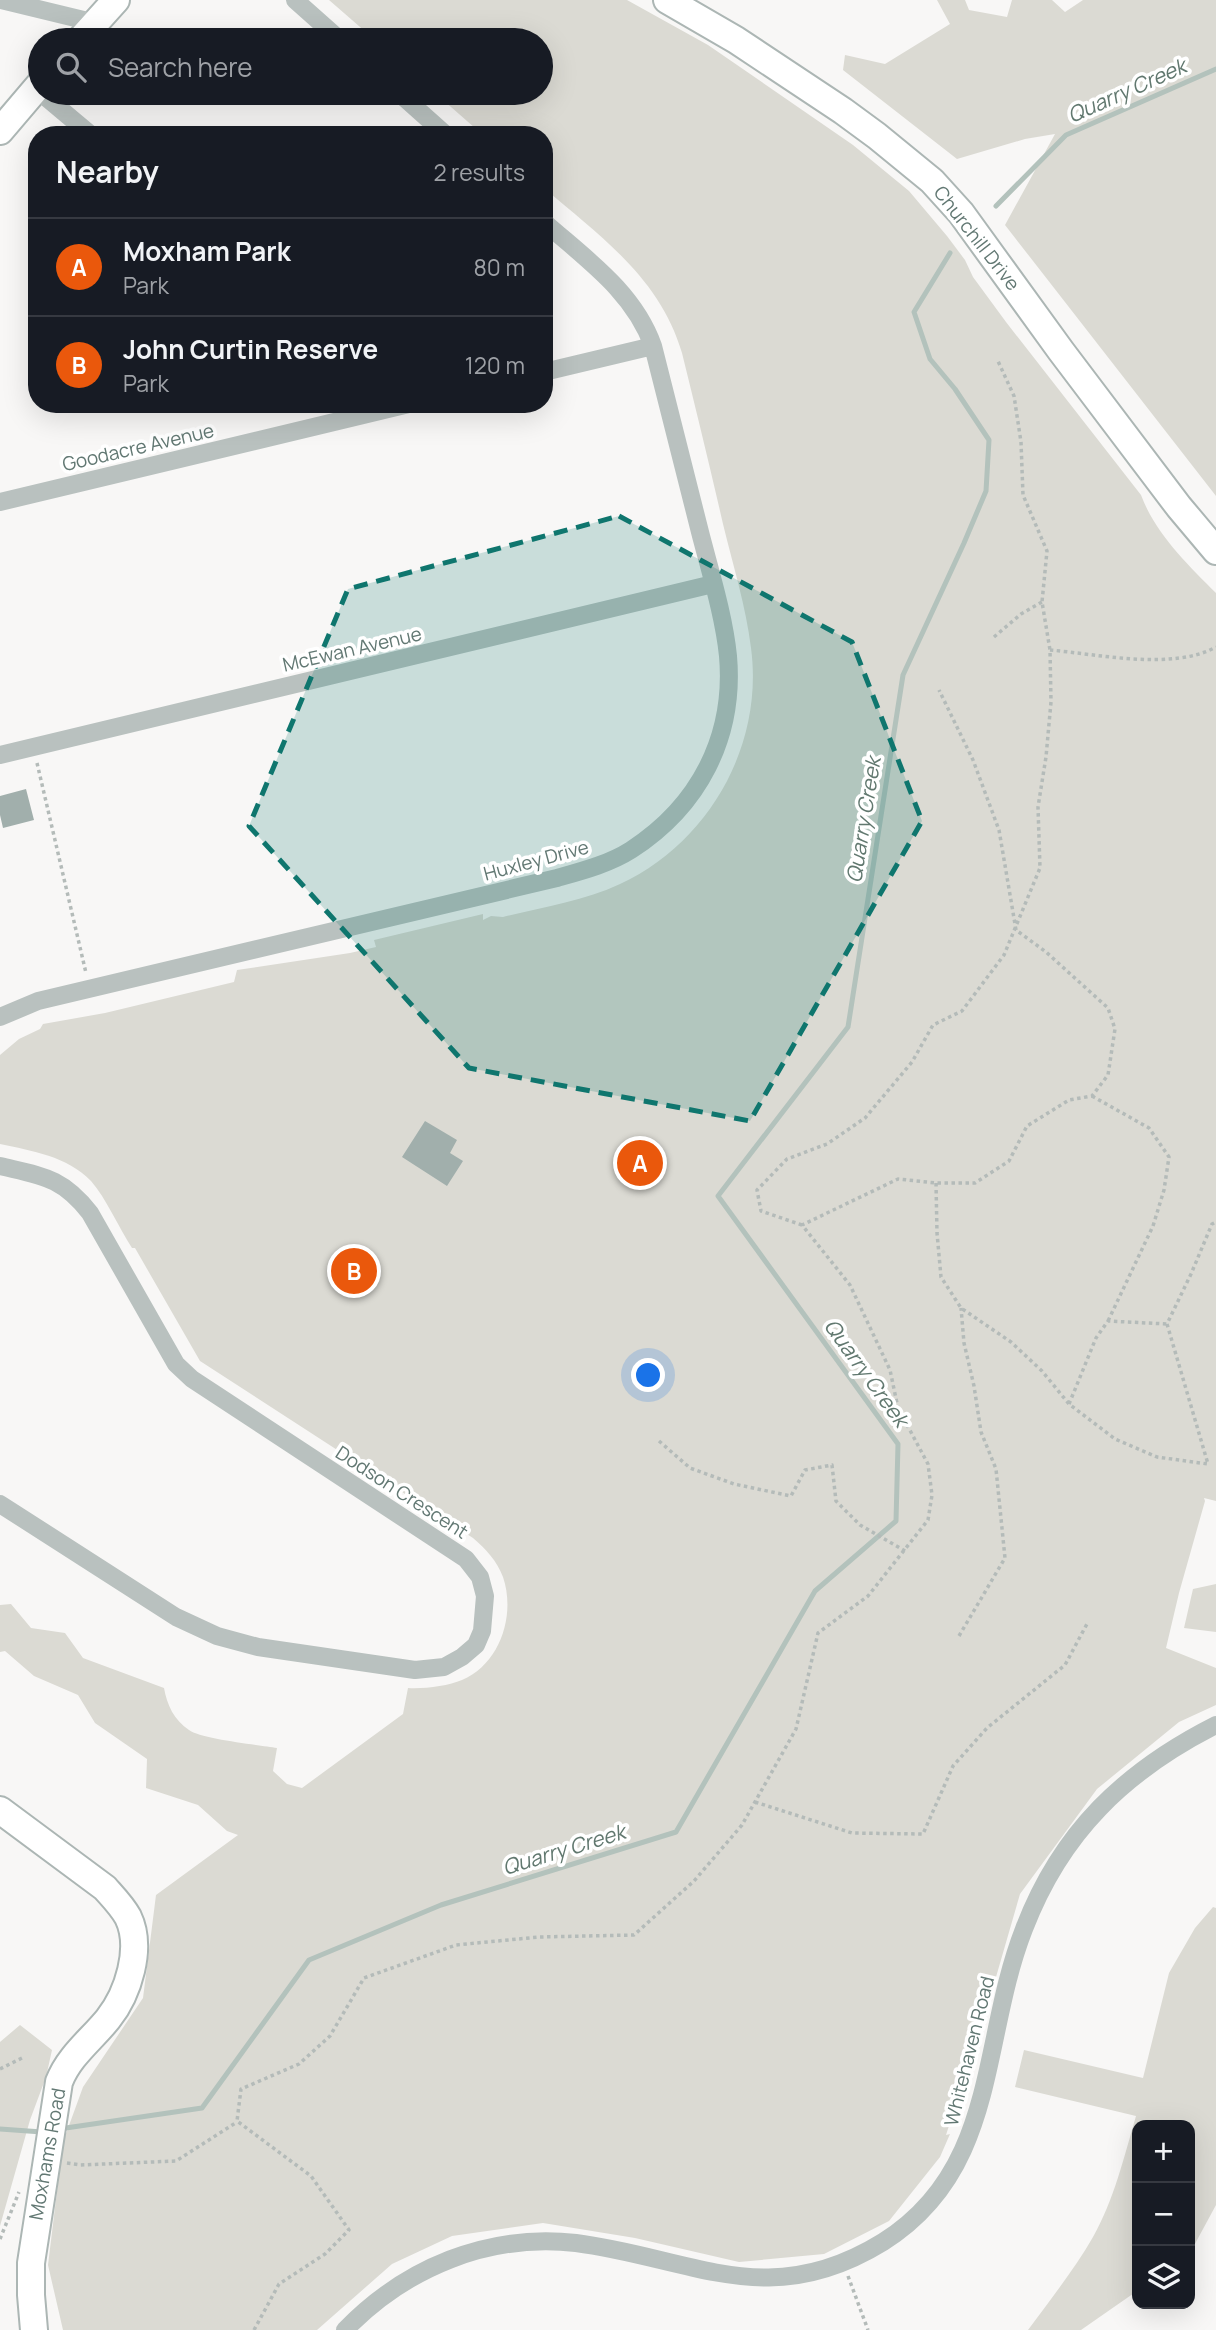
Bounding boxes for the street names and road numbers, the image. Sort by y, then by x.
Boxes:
street label: Churchill Drive [928,180,1026,296]
street label: Goodacre Avenue [60,417,216,477]
street label: McEwan Avenue [280,620,424,678]
street label: Huxley Drive [481,833,591,887]
street label: Dodson Crescent [331,1439,473,1545]
street label: Whitehaven Road [938,1973,1000,2129]
street label: Moxhams Road [23,2086,71,2222]

